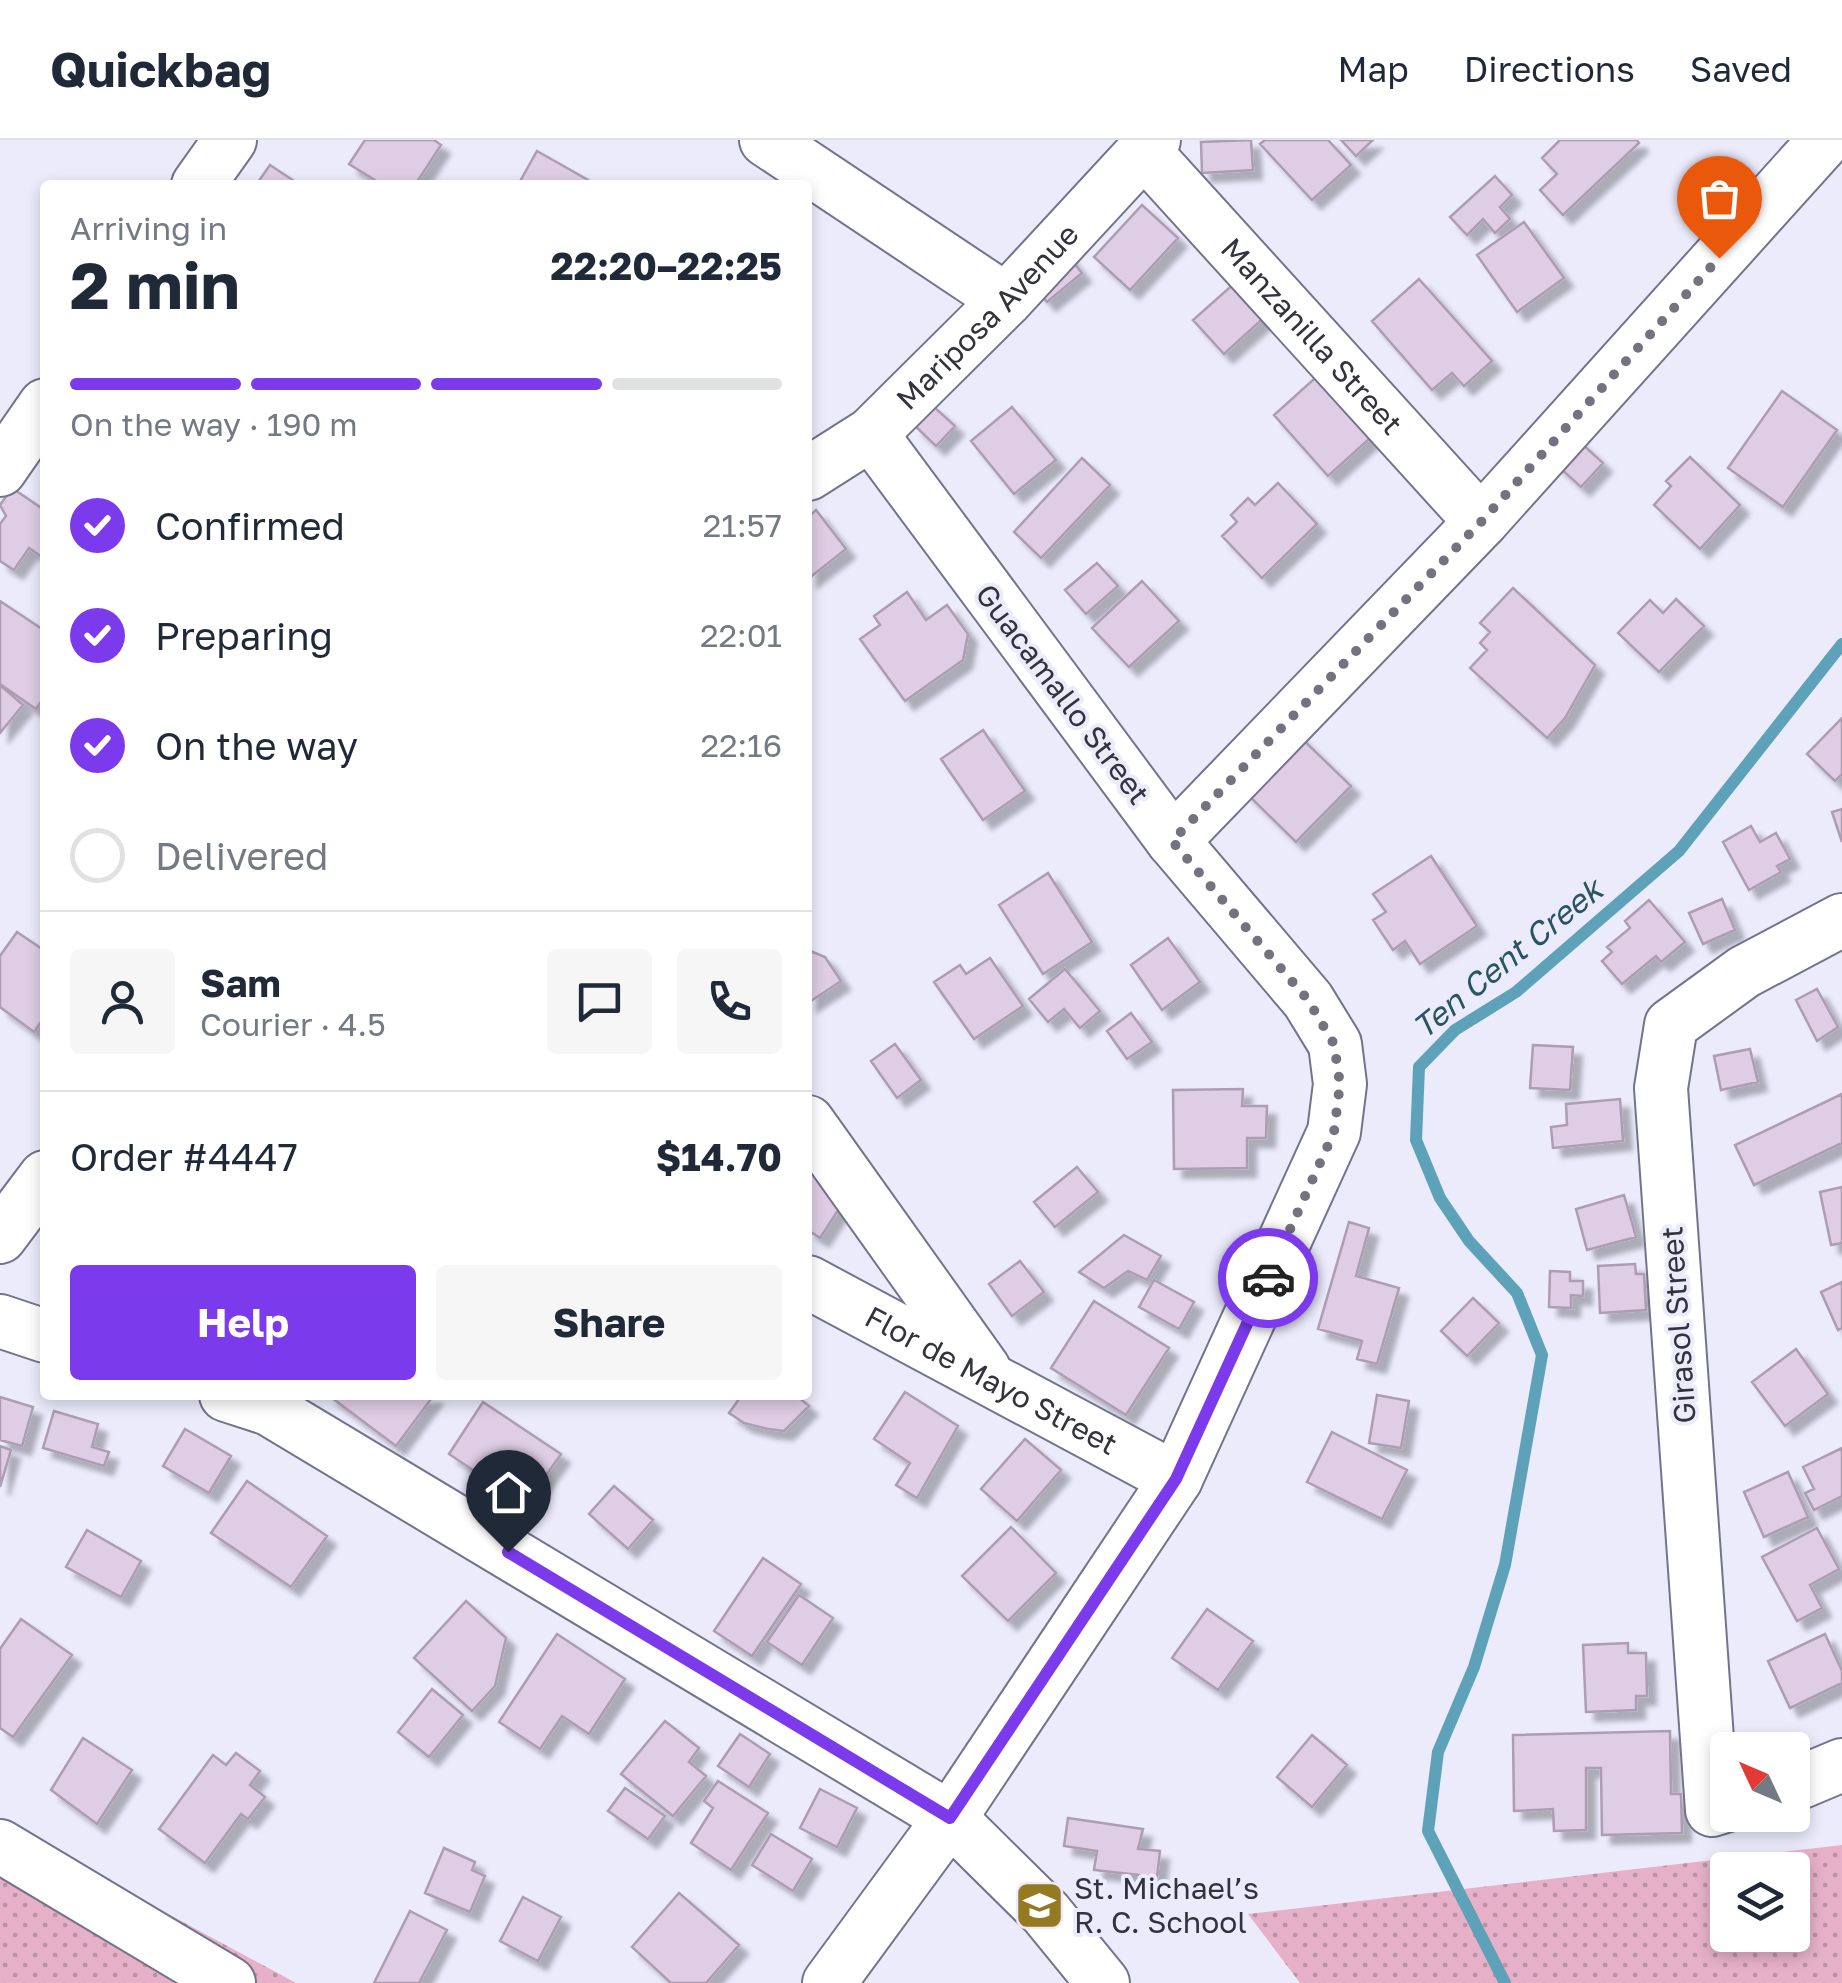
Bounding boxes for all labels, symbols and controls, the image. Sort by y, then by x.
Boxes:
text: Quickbag [50,40,271,98]
text: Map [1337,48,1409,90]
text: Directions [1464,48,1635,90]
text: Saved [1690,48,1792,90]
pin [1677,156,1762,259]
icon: bag [1692,171,1747,226]
text: Arriving in [70,209,227,247]
street label: Mariposa Avenue [889,216,1086,417]
street label: Manzanilla Street [1214,231,1410,442]
text: 22:20–22:25 [551,243,782,288]
text: 2 min [70,245,240,323]
text: On the way · 190 m [70,405,358,443]
icon: check [70,498,125,553]
text: Confirmed [155,503,345,548]
text: 21:57 [703,506,782,544]
street label: Guacamallo Street [969,577,1157,811]
icon: check [70,608,125,663]
text: Preparing [155,613,333,658]
text: 22:01 [700,616,782,654]
icon: check [70,718,125,773]
text: On the way [155,723,358,768]
text: 22:16 [700,726,782,764]
text: Delivered [155,833,328,878]
water label: Ten Cent Creek [1405,868,1612,1046]
button: person [70,949,175,1054]
button: chat [547,949,652,1054]
button: phone [677,949,782,1054]
text: Sam [200,960,281,1005]
text: Courier · 4.5 [200,1005,386,1043]
text: Order #4447 [70,1134,298,1179]
text: $14.70 [656,1134,782,1179]
street label: Girasol Street [1653,1225,1703,1425]
courier [1218,1228,1318,1328]
icon: car [1241,1251,1296,1306]
button: Help [70,1265,416,1380]
button: Share [436,1265,782,1380]
street label: Flor de Mayo Street [859,1298,1123,1462]
pin [466,1450,551,1553]
icon: home [481,1465,536,1520]
north arrow [1710,1732,1810,1832]
map controls [1710,1732,1810,1952]
button: layers [1710,1852,1810,1952]
place label: St. Michael’s R. C. School [1074,1870,1259,1940]
school or university icon: St. Michael’s R. C. School [1013,1879,1065,1931]

